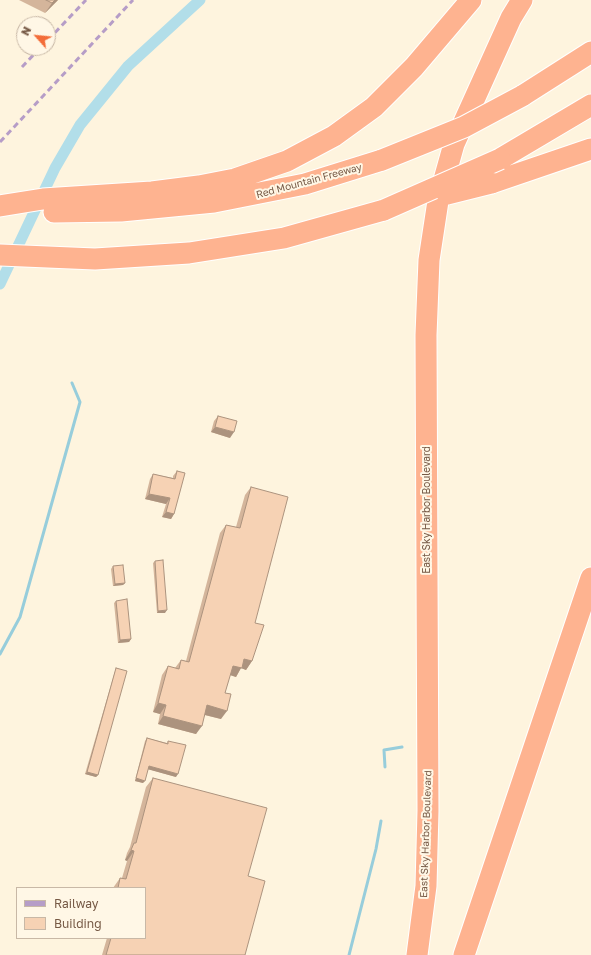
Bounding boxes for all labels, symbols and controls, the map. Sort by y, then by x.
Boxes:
north arrow [16,16,56,56]
text: N [18,24,33,37]
street label: Red Mountain Freeway [255,161,363,201]
street label: East Sky Harbor Boulevard [421,446,433,574]
street label: East Sky Harbor Boulevard [418,770,434,898]
legend [16,887,146,939]
text: Railway [54,896,99,911]
text: Building [54,916,102,931]

